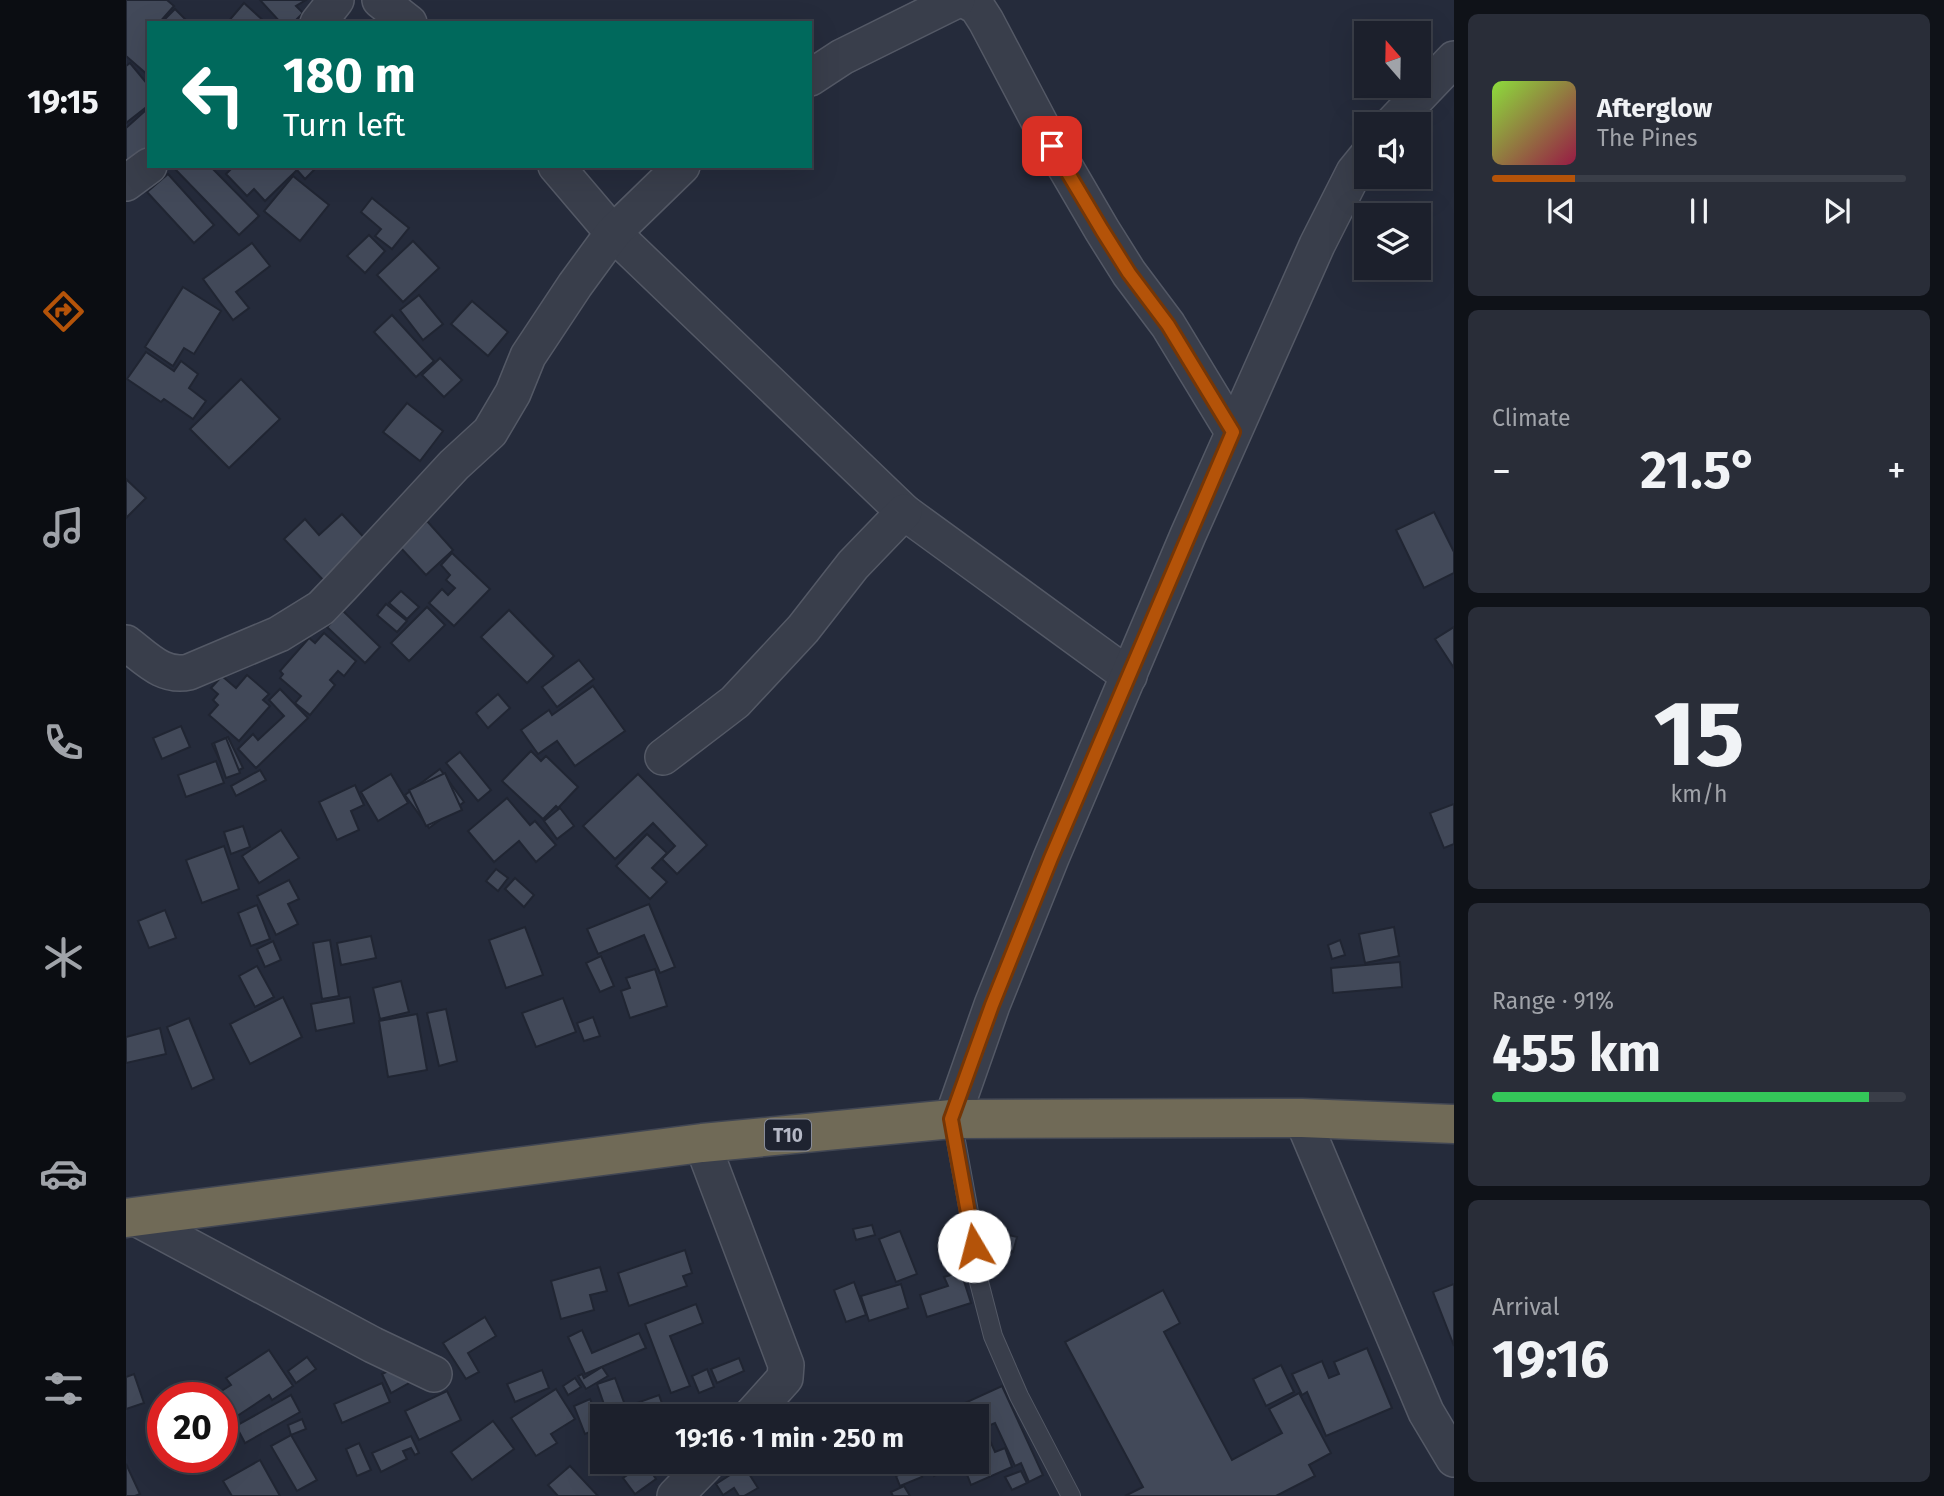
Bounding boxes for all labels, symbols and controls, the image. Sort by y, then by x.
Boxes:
north arrow [1354,21,1432,98]
map controls [1354,21,1431,280]
text: 180 m [283,46,416,105]
icon: left [168,49,259,140]
text: 19:15 [27,83,99,121]
text: Afterglow [1597,93,1712,124]
text: Turn left [283,106,405,144]
button: sound [1354,112,1431,189]
pin [1022,116,1082,176]
text: The Pines [1597,124,1698,152]
icon: arrive [1033,127,1071,165]
icon: previous [1542,192,1580,230]
icon: pause [1680,192,1718,230]
icon: next [1818,192,1856,230]
button: layers [1354,203,1431,280]
icon: directions [39,287,88,336]
text: Climate [1492,404,1571,432]
text: 21.5° [1640,439,1758,502]
text: − [1492,448,1511,494]
text: + [1887,448,1906,494]
icon: music [39,503,88,552]
text: 15 [1653,680,1745,789]
icon: phone [39,718,88,767]
text: km/h [1671,780,1727,808]
icon: climate [39,933,88,982]
text: Range · 91% [1492,987,1614,1015]
text: 455 km [1492,1022,1661,1085]
road number: T10 [765,1120,811,1150]
icon: car [39,1149,88,1198]
position arrow [937,1209,1011,1283]
text: Arrival [1492,1293,1559,1321]
text: 19:16 [1492,1328,1609,1391]
icon: filters [39,1364,88,1413]
speed limit sign: 20 [147,1382,238,1473]
text: 19:16 · 1 min · 250 m [675,1423,904,1454]

